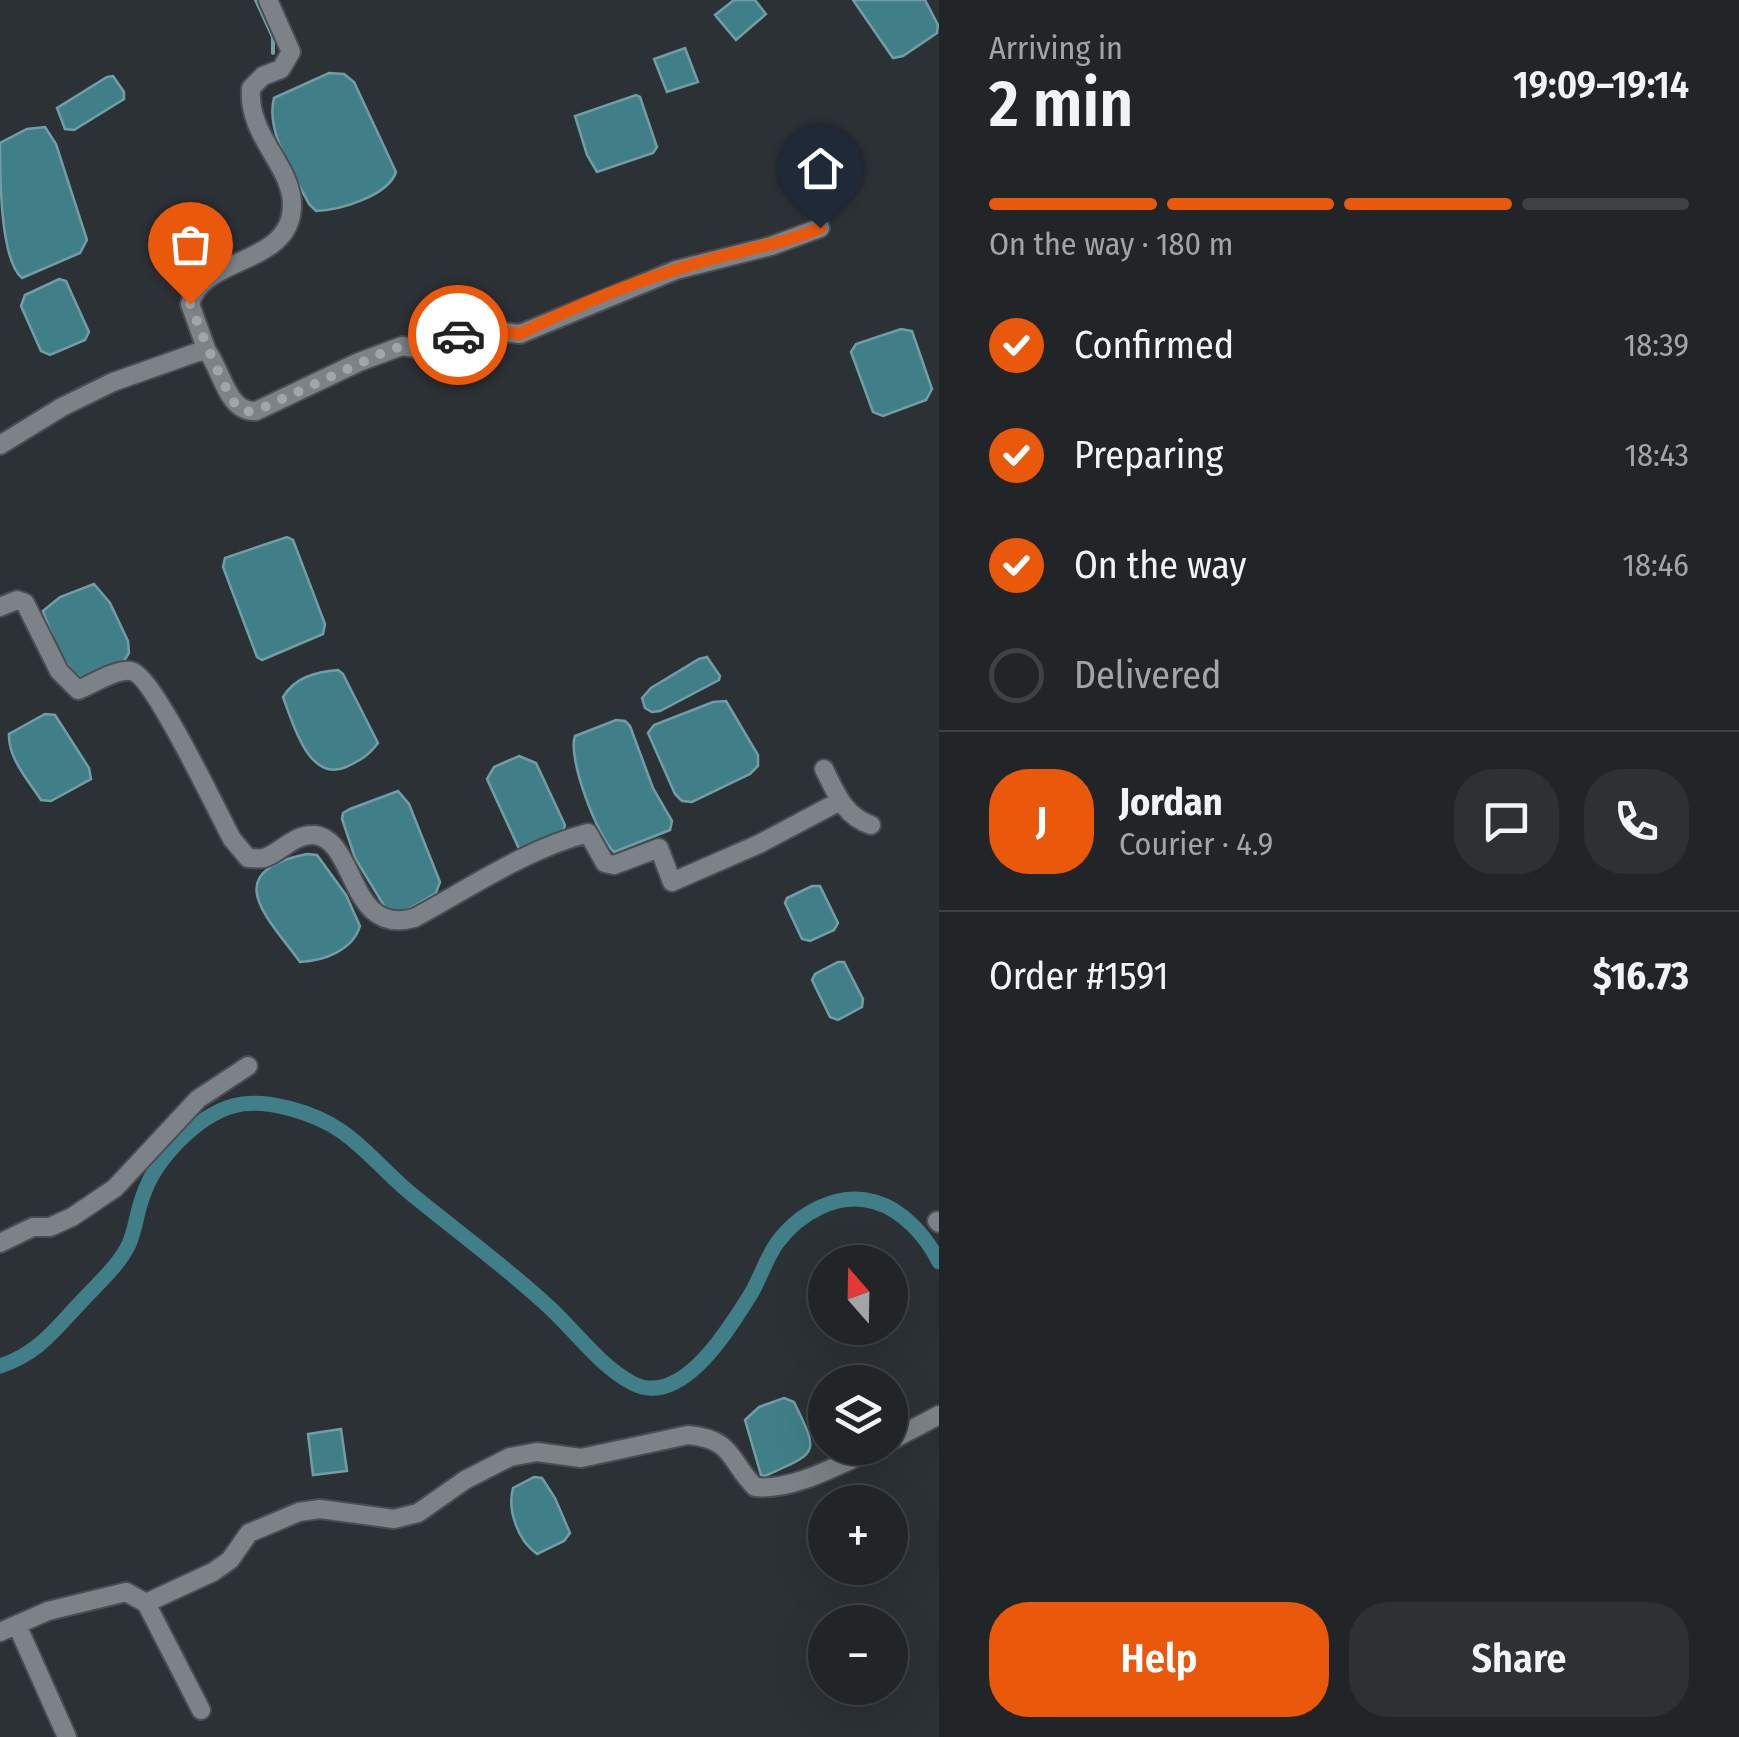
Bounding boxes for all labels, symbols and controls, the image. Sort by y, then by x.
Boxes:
text: Arriving in [989,29,1123,67]
text: 19:09–19:14 [1513,62,1689,108]
text: 2 min [989,65,1133,143]
pin [778,126,863,229]
icon: home [793,141,848,196]
pin [148,202,233,305]
icon: bag [163,217,218,272]
text: On the way · 180 m [989,225,1233,263]
courier [408,285,508,385]
icon: car [431,308,486,363]
icon: check [989,318,1044,373]
text: Confirmed [1074,322,1234,368]
text: 18:39 [1624,326,1689,364]
icon: check [989,428,1044,483]
text: Preparing [1074,432,1223,478]
text: 18:43 [1624,436,1689,474]
icon: check [989,538,1044,593]
text: On the way [1074,542,1246,588]
text: 18:46 [1623,546,1689,584]
text: Delivered [1074,652,1221,698]
button: chat [1454,769,1559,874]
button: phone [1584,769,1689,874]
text: Jordan [1119,779,1223,825]
text: J [1036,798,1047,844]
text: Courier · 4.9 [1119,825,1273,863]
text: Order #1591 [989,953,1169,999]
text: $16.73 [1593,953,1689,999]
north arrow [808,1245,908,1345]
map controls [808,1245,908,1705]
button: layers [808,1365,908,1465]
button: + [808,1485,908,1585]
button: Help [989,1602,1329,1717]
button: Share [1349,1602,1689,1717]
button: − [808,1605,908,1705]

